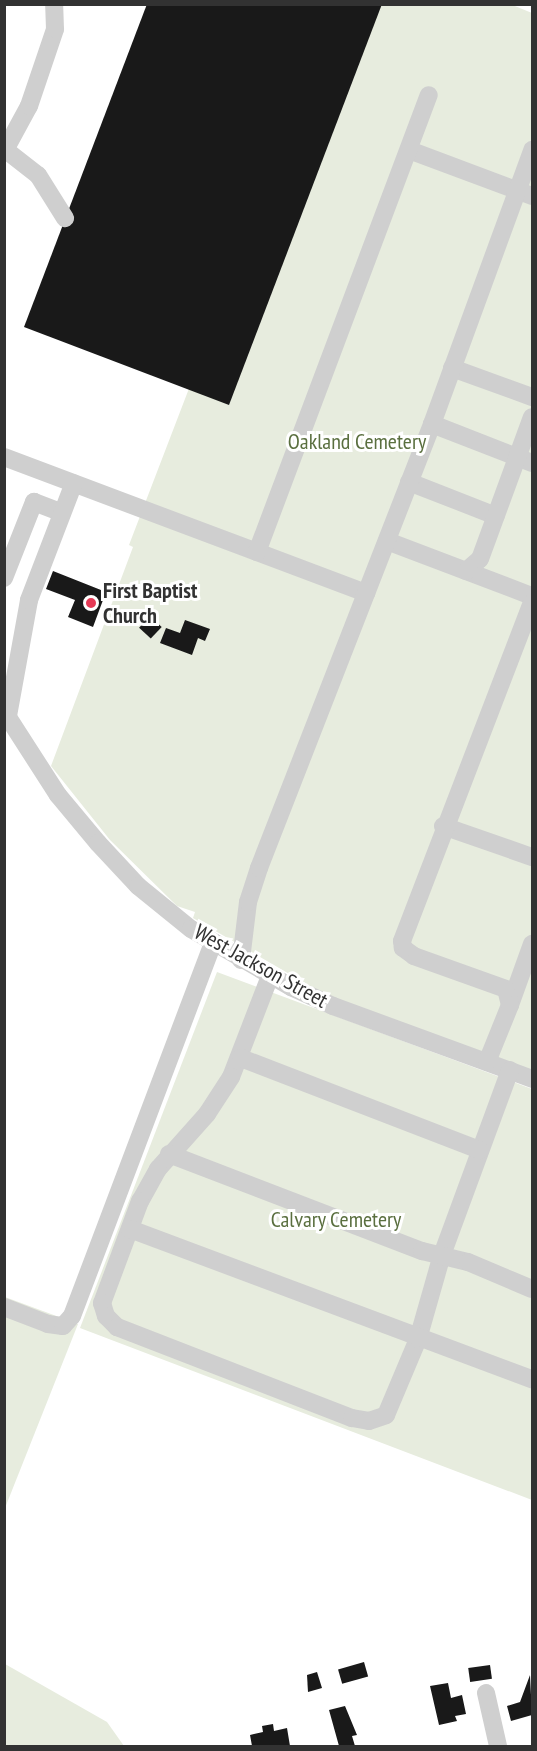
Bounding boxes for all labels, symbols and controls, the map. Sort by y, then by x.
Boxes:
park label: Oakland Cemetery [288,429,426,455]
place label: First Baptist Church [103,577,197,628]
marker: First Baptist Church [84,596,98,610]
street label: West Jackson Street [190,918,332,1014]
park label: Calvary Cemetery [270,1207,402,1233]

